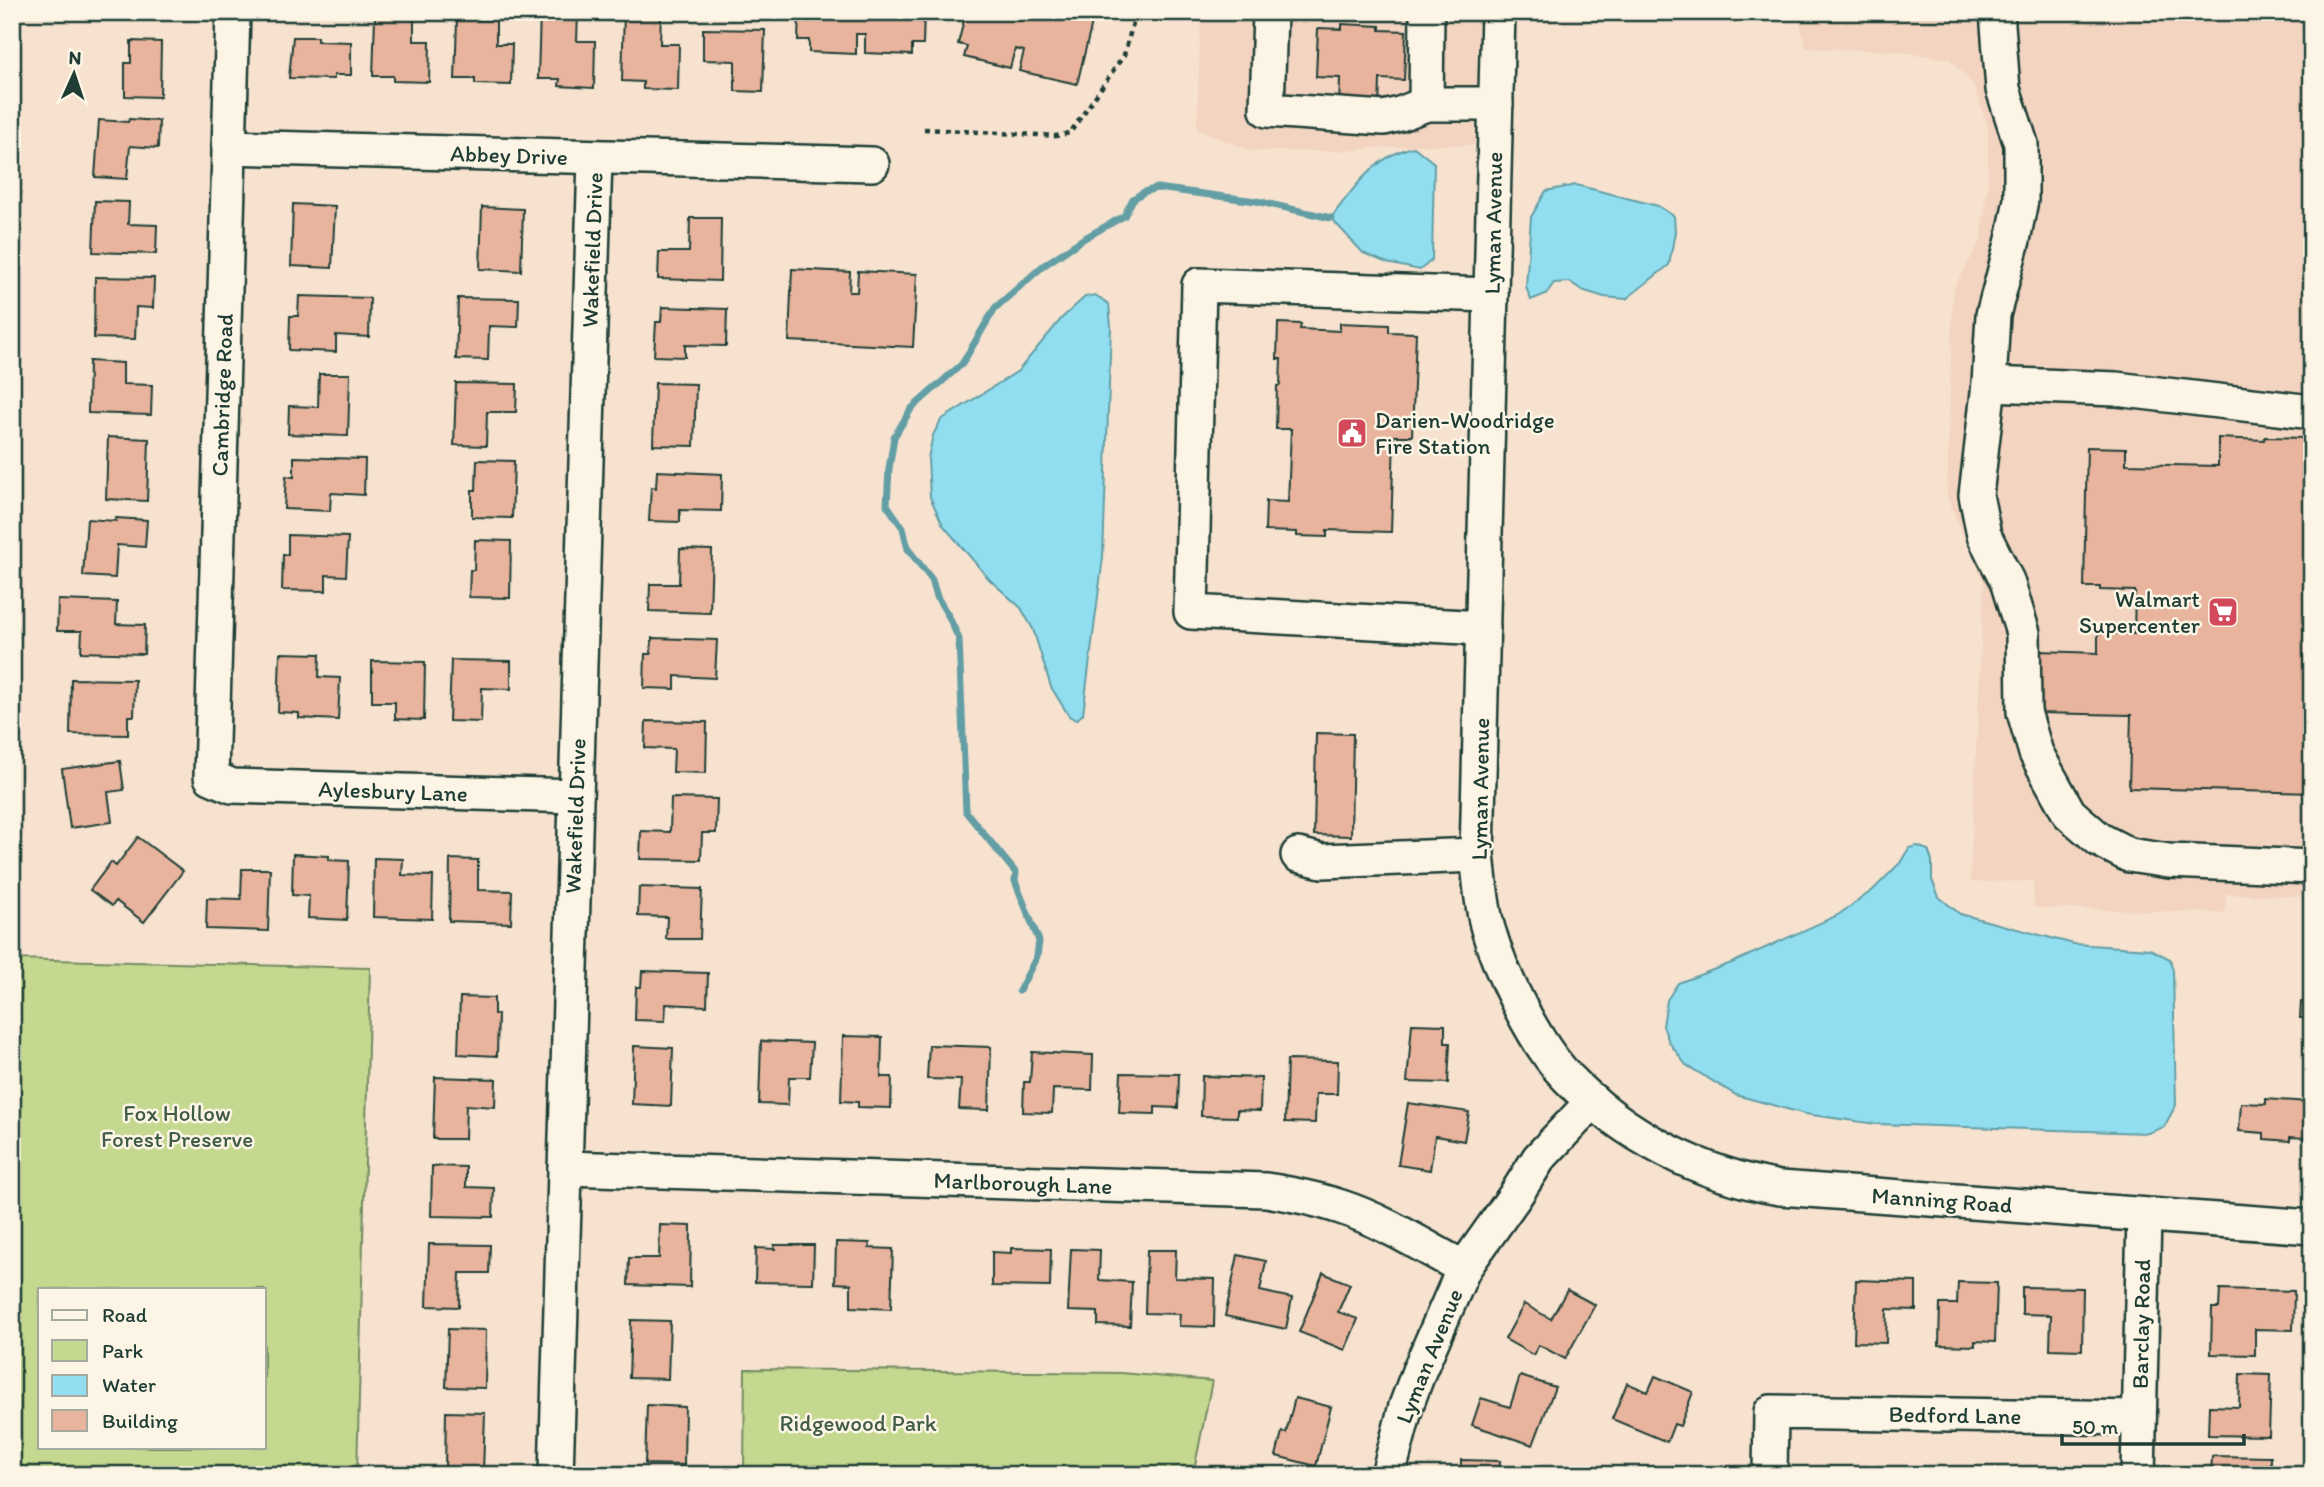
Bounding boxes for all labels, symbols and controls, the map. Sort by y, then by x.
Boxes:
north arrow [38,38,108,108]
text: N [68,46,82,69]
street label: Abbey Drive [450,139,568,171]
street label: Lyman Avenue [1478,151,1508,295]
street label: Wakefield Drive [575,172,609,328]
street label: Cambridge Road [205,313,239,477]
place label: Darien-Woodridge Fire Station [1375,406,1555,460]
public building icon: Darien-Woodridge Fire Station [1335,416,1369,450]
place label: Walmart Supercenter [2079,585,2200,639]
supermarket icon: Walmart Supercenter [2206,595,2240,629]
street label: Lyman Avenue [1465,717,1495,861]
street label: Wakefield Drive [558,738,592,894]
street label: Aylesbury Lane [318,774,468,808]
park label: Fox Hollow Forest Preserve [101,1099,253,1153]
street label: Marlborough Lane [933,1166,1113,1200]
street label: Manning Road [1871,1181,2013,1219]
street label: Barclay Road [2126,1259,2156,1389]
street label: Lyman Avenue [1389,1285,1469,1427]
legend [38,1288,266,1448]
text: Road [102,1302,148,1327]
text: Park [102,1338,144,1363]
text: Water [102,1372,156,1397]
street label: Bedford Lane [1888,1400,2022,1430]
scale bar [2062,1403,2244,1447]
text: Building [102,1408,178,1433]
park label: Ridgewood Park [779,1409,937,1437]
text: 50 m [2072,1414,2119,1439]

